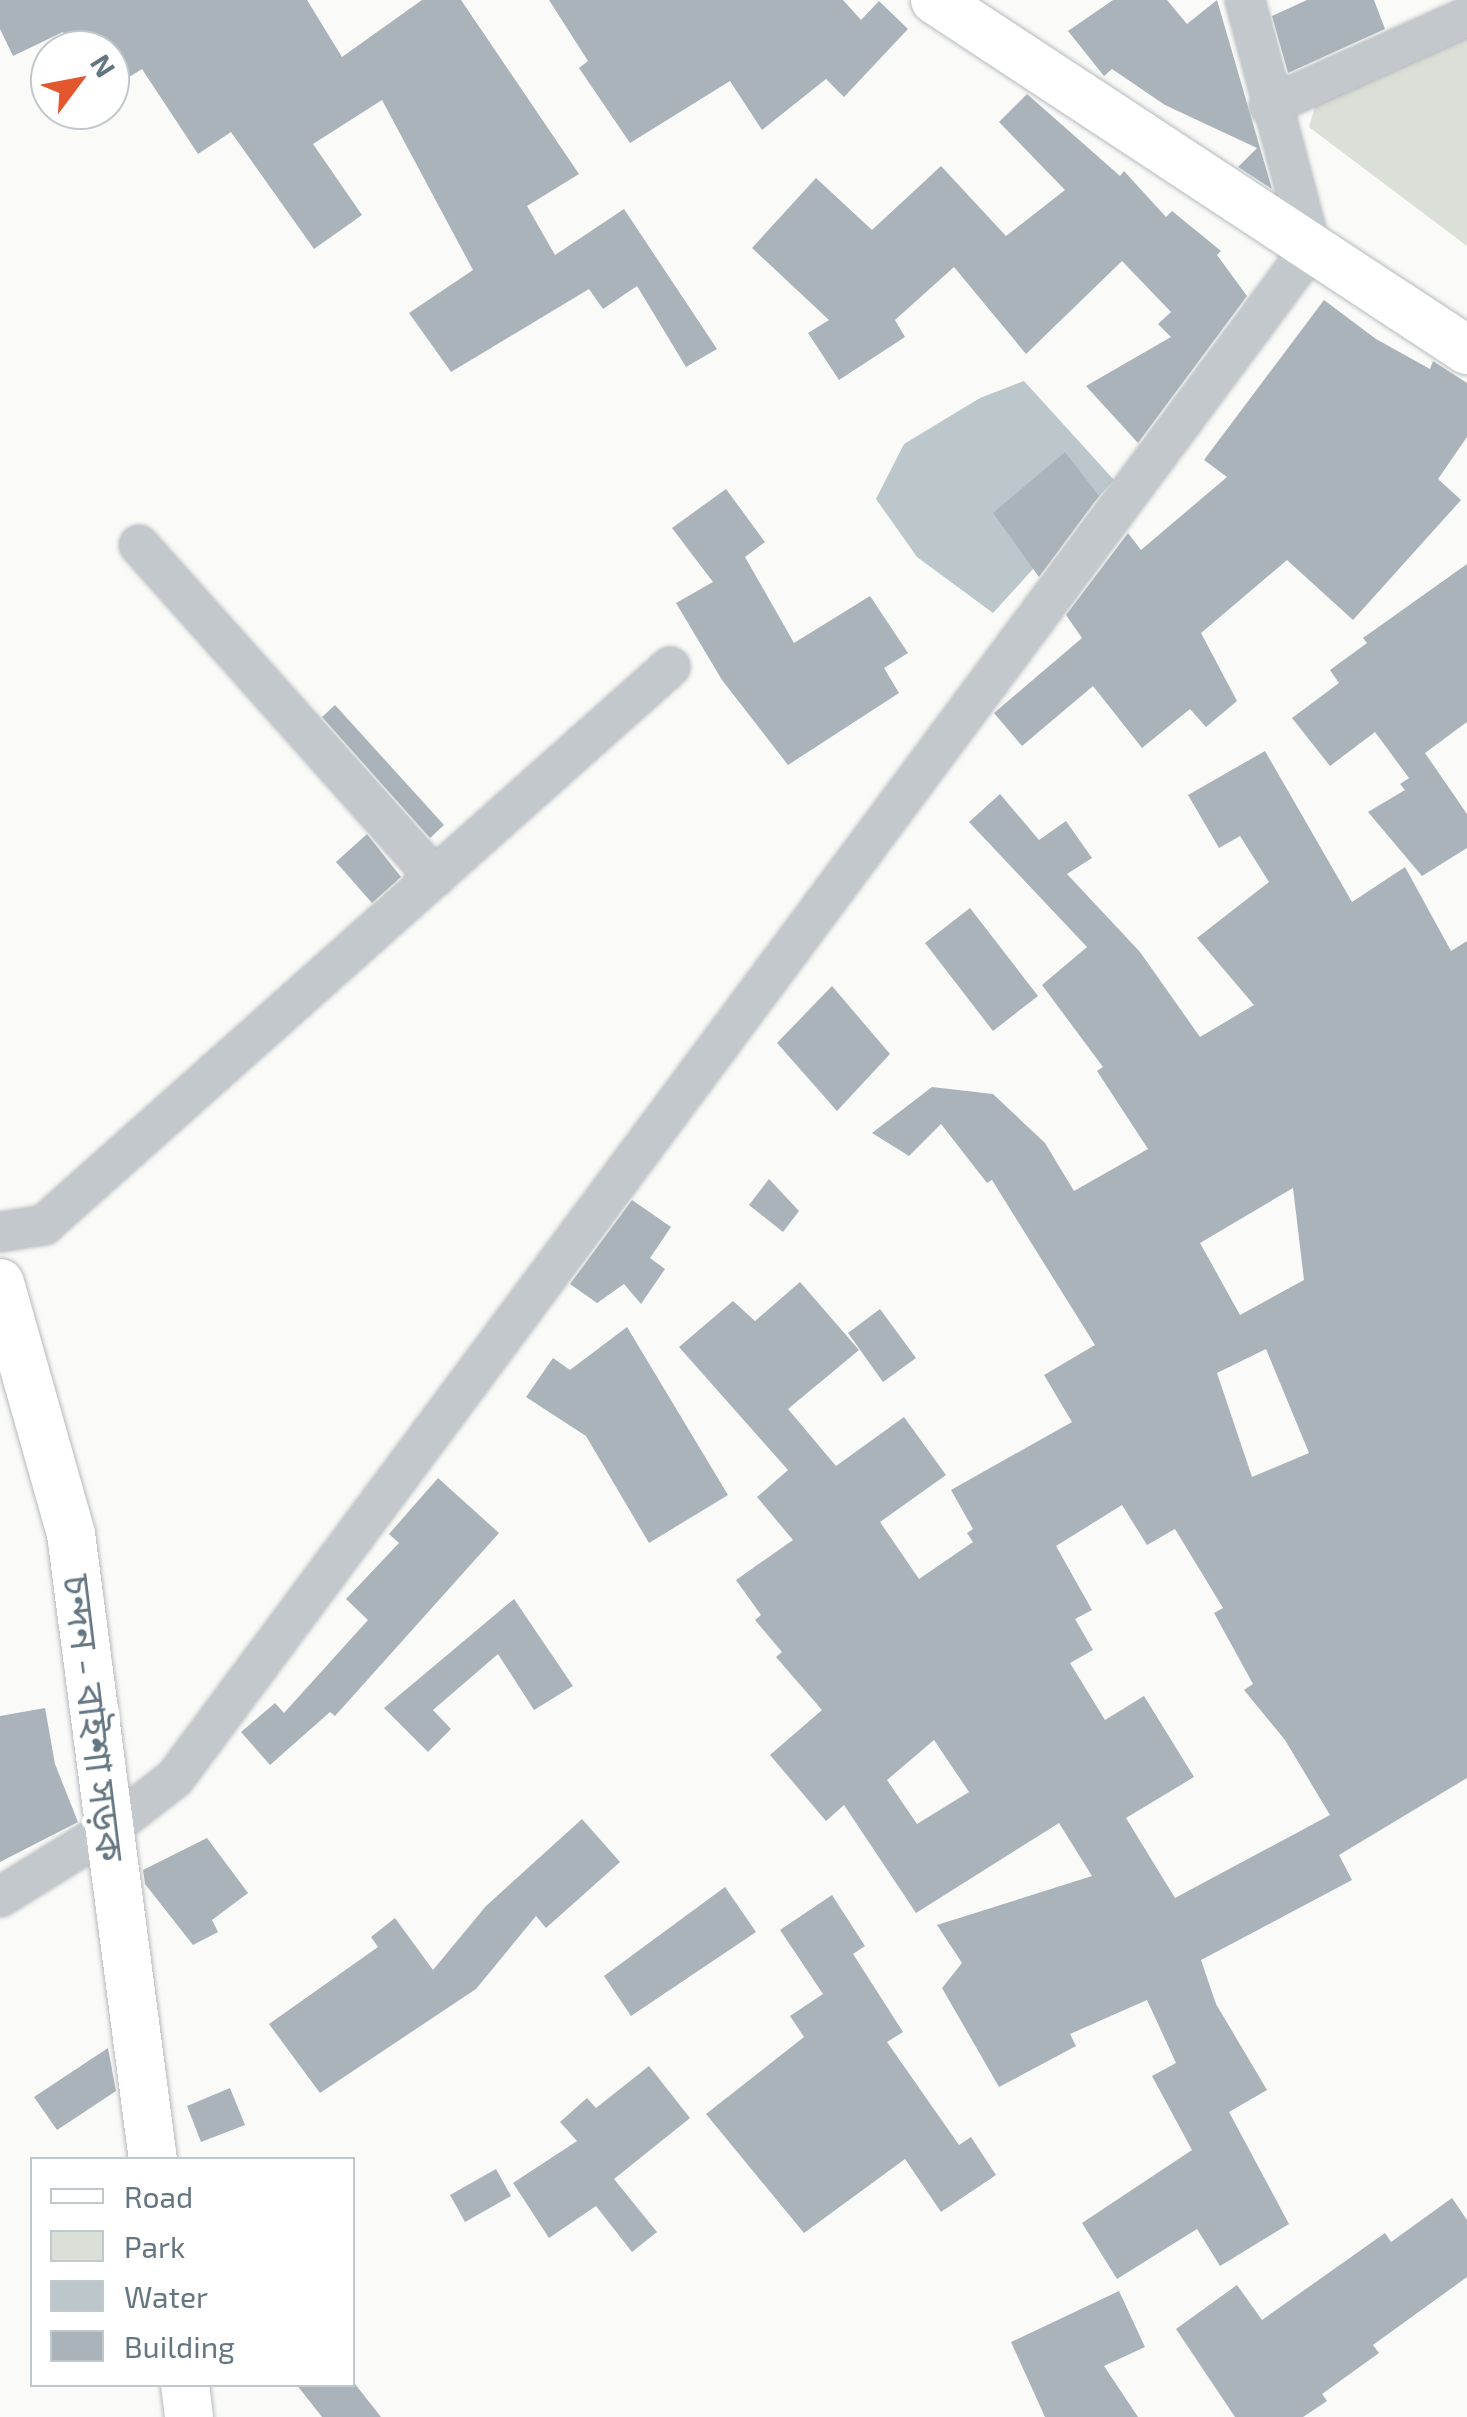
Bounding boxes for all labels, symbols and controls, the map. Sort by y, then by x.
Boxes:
north arrow [30,30,130,130]
text: N [84,48,124,83]
street label: চন্দন - বাইশা সড়ক [54,1572,134,1864]
legend [30,2157,355,2387]
text: Road [124,2178,193,2214]
text: Park [124,2228,185,2264]
text: Water [124,2278,208,2314]
text: Building [124,2328,235,2364]

